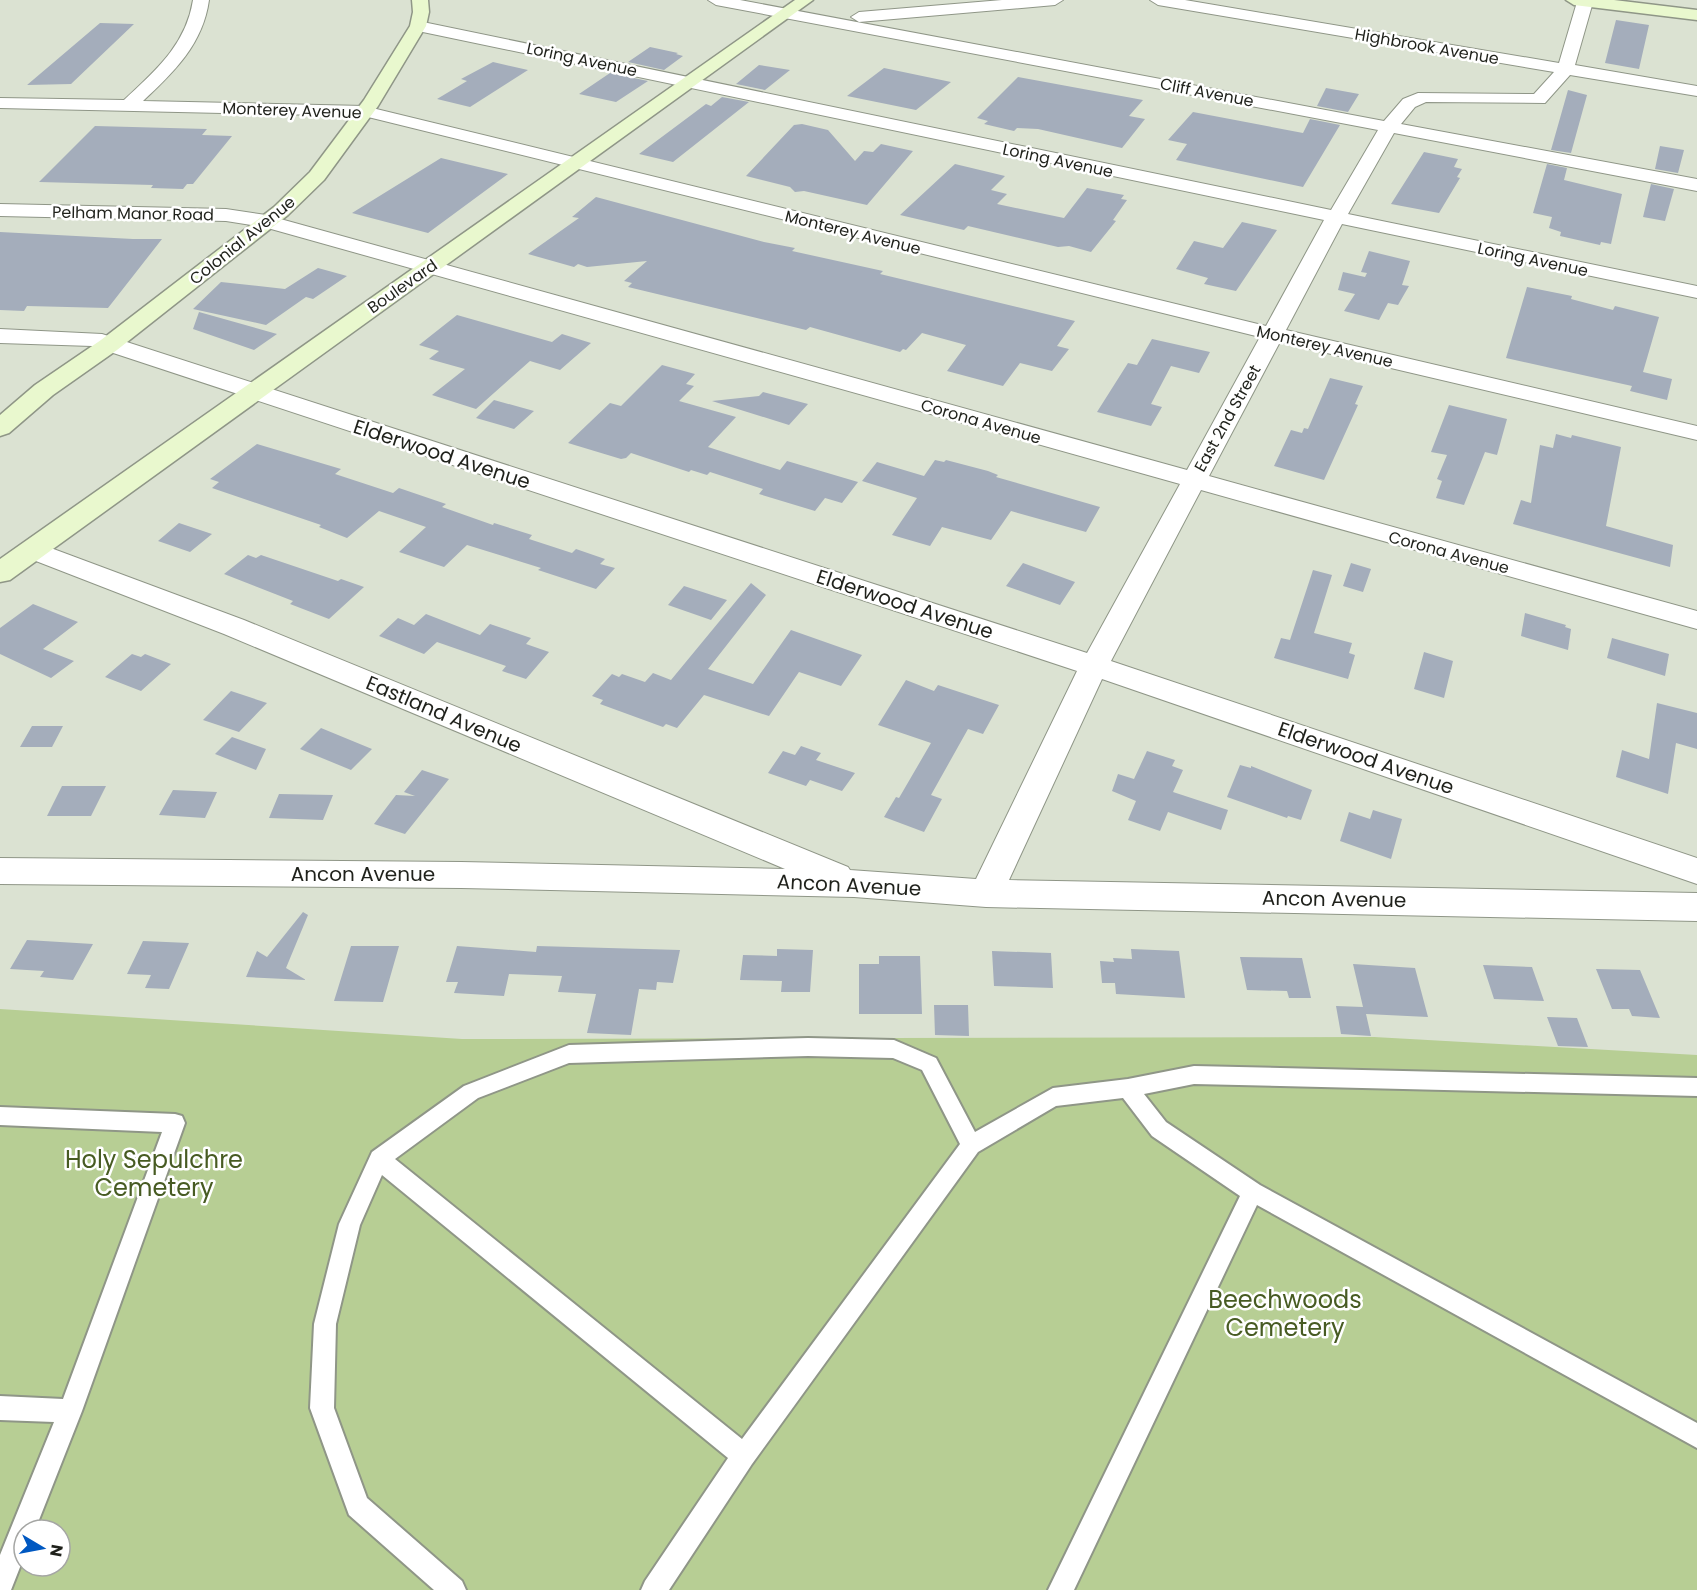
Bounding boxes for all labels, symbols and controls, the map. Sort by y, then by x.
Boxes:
street label: Highbrook Avenue [1353,22,1501,71]
street label: Loring Avenue [524,37,639,82]
street label: Cliff Avenue [1158,72,1256,113]
street label: Monterey Avenue [222,97,362,124]
street label: Loring Avenue [1000,138,1115,183]
street label: Colonial Avenue [185,190,300,290]
street label: Pelham Manor Road [52,201,214,226]
street label: Monterey Avenue [783,204,923,261]
street label: Loring Avenue [1475,237,1590,282]
street label: Boulevard [363,254,442,319]
street label: Monterey Avenue [1254,320,1395,373]
street label: East 2nd Street [1189,361,1266,476]
street label: Corona Avenue [918,393,1044,450]
street label: Elderwood Avenue [350,412,534,496]
street label: Corona Avenue [1386,525,1512,580]
street label: Elderwood Avenue [813,562,997,646]
street label: Eastland Avenue [362,669,526,759]
street label: Elderwood Avenue [1274,715,1458,801]
street label: Ancon Avenue [291,860,435,888]
street label: Ancon Avenue [776,867,922,903]
street label: Ancon Avenue [1262,884,1406,914]
park label: Holy Sepulchre Cemetery [65,1143,243,1204]
park label: Beechwoods Cemetery [1208,1283,1362,1344]
north arrow [12,1518,72,1578]
text: N [44,1543,69,1558]

